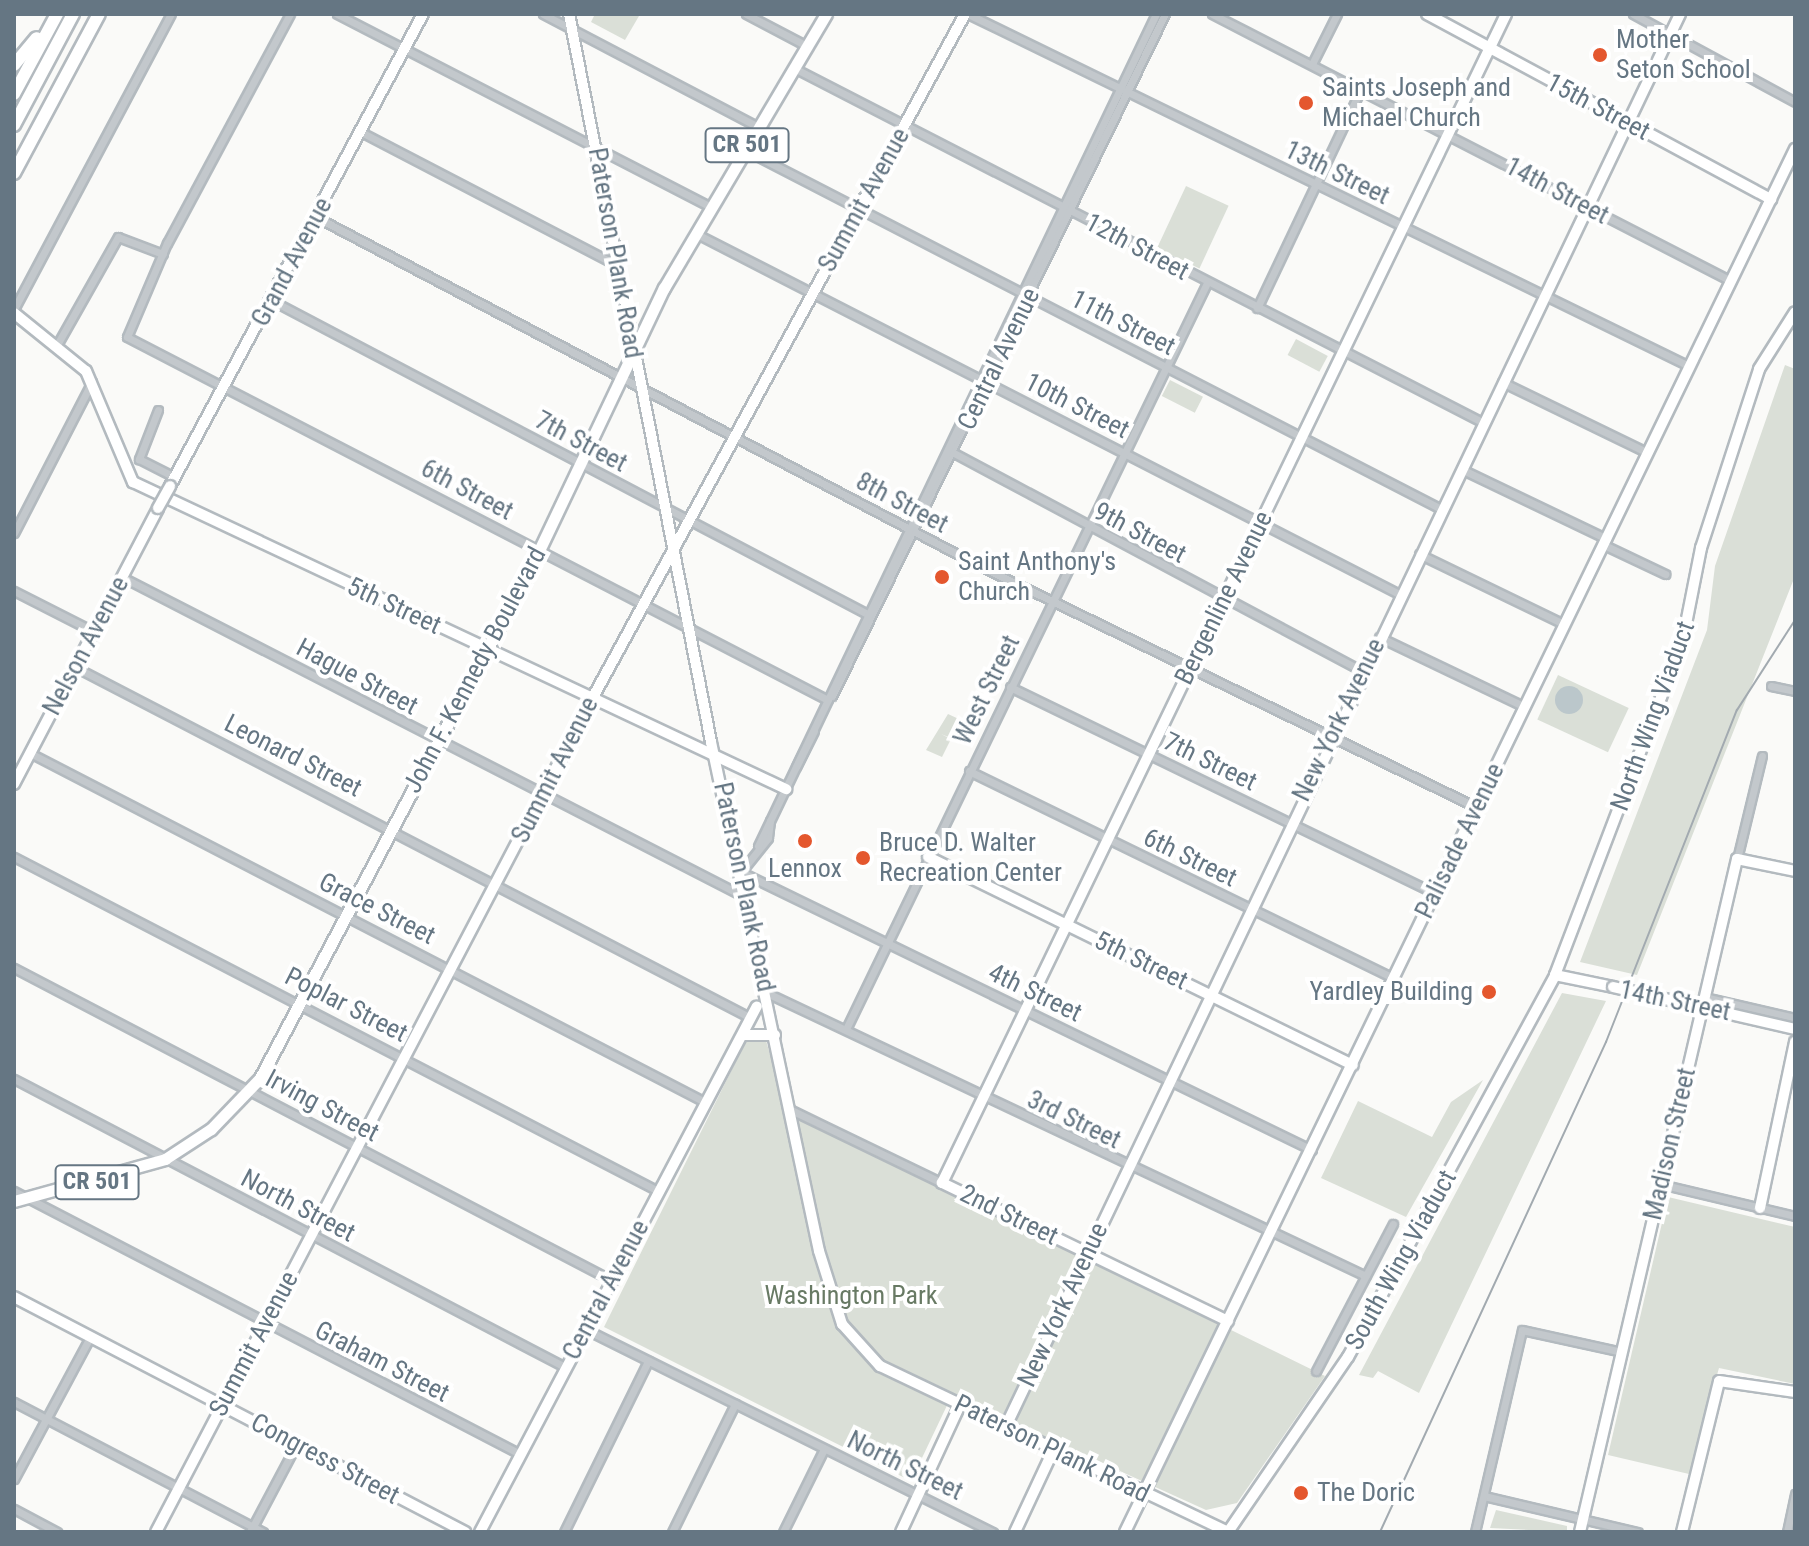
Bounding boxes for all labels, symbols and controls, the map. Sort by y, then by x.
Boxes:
place label: Mother Seton School [1616,24,1751,86]
marker: Mother Seton School [1591,46,1609,64]
street label: 15th Street [1541,67,1655,147]
place label: Saints Joseph and Michael Church [1322,72,1511,134]
marker: Saints Joseph and Michael Church [1297,94,1315,112]
street label: Summit Avenue [812,123,916,277]
road number: CR 501 [703,125,791,165]
street label: 13th Street [1279,134,1395,212]
street label: Paterson Plank Road [581,145,649,361]
street label: 14th Street [1500,151,1614,231]
street label: Grand Avenue [245,192,339,332]
street label: 12th Street [1080,207,1194,287]
street label: Central Avenue [951,283,1047,435]
street label: 11th Street [1066,283,1180,363]
street label: 10th Street [1020,366,1134,446]
street label: 7th Street [530,405,632,479]
street label: 6th Street [416,453,518,527]
street label: 8th Street [851,466,953,540]
street label: 9th Street [1089,496,1191,570]
street label: Bergenline Avenue [1169,506,1279,690]
street label: John F. Kennedy Boulevard [397,542,553,798]
place label: Saint Anthony's Church [958,546,1116,608]
marker: Saint Anthony's Church [933,568,951,586]
street label: Nelson Avenue [36,571,136,721]
street label: 5th Street [342,571,446,641]
street label: North Wing Viaduct [1604,617,1702,815]
street label: West Street [947,630,1027,750]
street label: Hague Street [291,632,423,722]
street label: New York Avenue [1286,633,1392,807]
street label: Summit Avenue [505,692,605,848]
street label: Leonard Street [219,708,367,804]
street label: 7th Street [1158,726,1262,798]
street label: Palisade Avenue [1409,758,1511,924]
street label: Paterson Plank Road [707,779,781,995]
street label: 6th Street [1138,822,1242,894]
place label: Bruce D. Walter Recreation Center [879,827,1062,888]
marker: Lennox [796,832,814,850]
marker: Bruce D. Walter Recreation Center [854,849,872,867]
place label: Lennox [768,853,842,885]
street label: Grace Street [314,866,440,952]
street label: 5th Street [1089,925,1193,997]
street label: 4th Street [983,957,1087,1029]
street label: Poplar Street [280,961,412,1049]
street label: 14th Street [1617,974,1733,1028]
place label: Yardley Building [1309,976,1473,1008]
marker: Yardley Building [1480,983,1498,1001]
street label: Irving Street [260,1063,384,1149]
street label: Madison Street [1637,1065,1703,1223]
street label: 3rd Street [1022,1084,1126,1156]
road number: CR 501 [53,1162,141,1202]
street label: North Street [236,1163,360,1249]
street label: South Wing Viaduct [1339,1165,1463,1355]
street label: 2nd Street [955,1178,1063,1252]
street label: Central Avenue [556,1215,656,1365]
street label: New York Avenue [1011,1218,1115,1392]
street label: Summit Avenue [203,1266,305,1422]
park label: Washington Park [764,1280,938,1312]
street label: Graham Street [310,1315,454,1409]
street label: Paterson Plank Road [949,1388,1155,1510]
street label: Congress Street [245,1407,405,1511]
street label: North Street [842,1425,968,1507]
place label: The Doric [1317,1477,1415,1509]
marker: The Doric [1292,1484,1310,1502]

